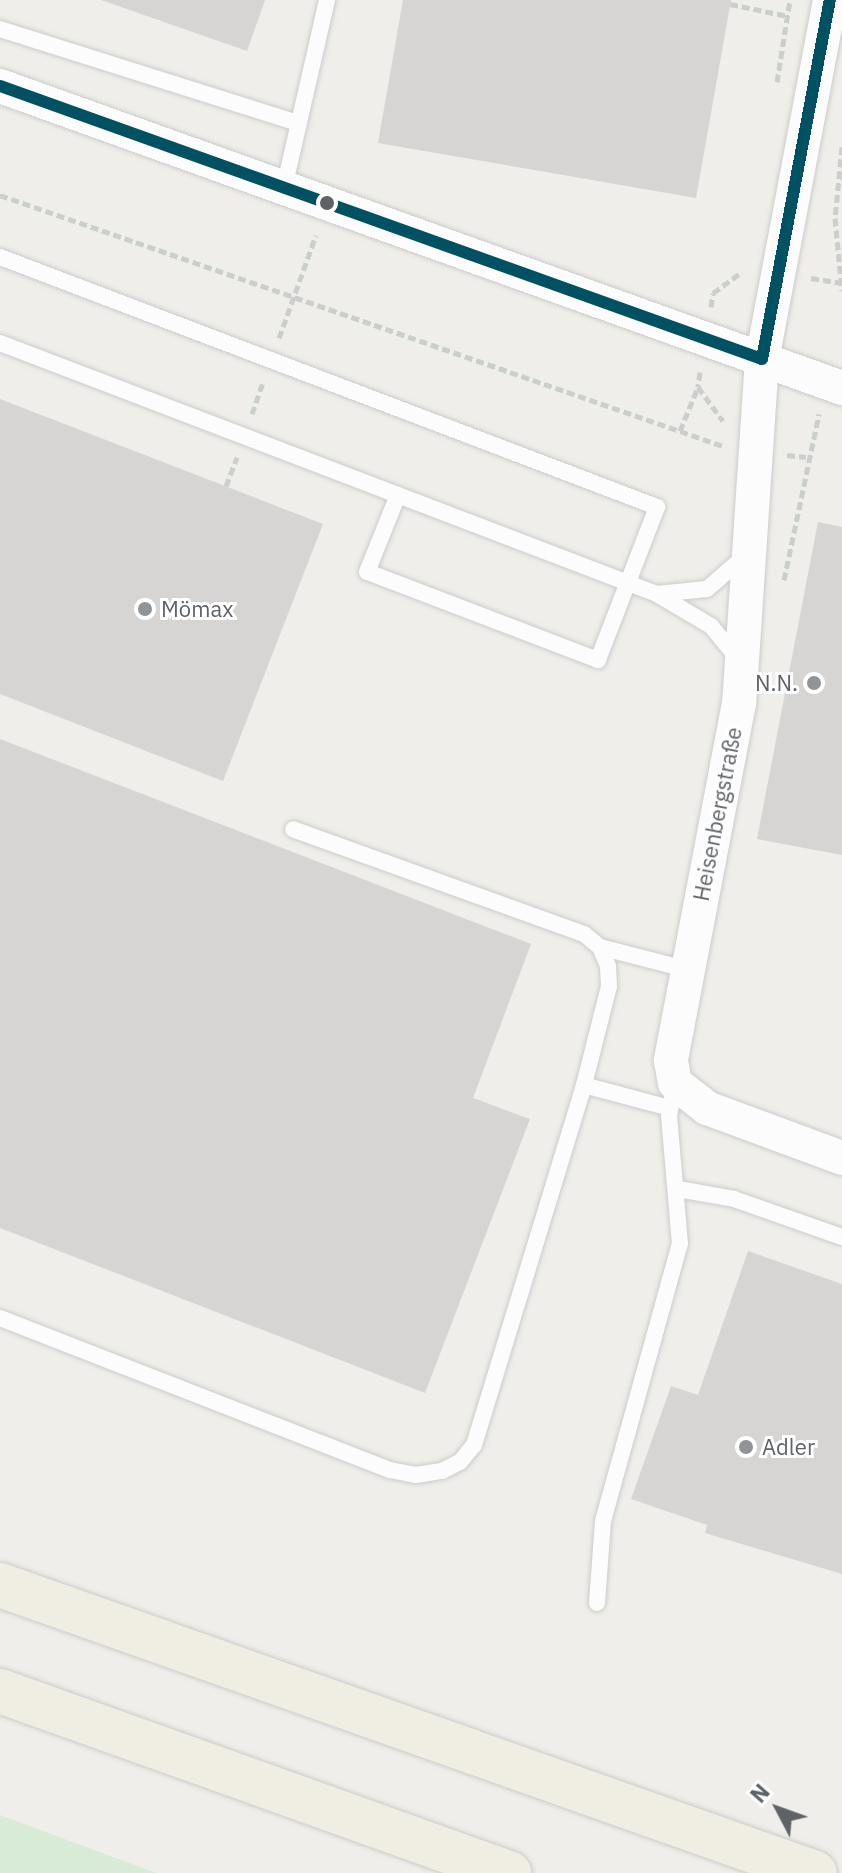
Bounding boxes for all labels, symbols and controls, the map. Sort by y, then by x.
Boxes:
unlabelled marker [319,195,335,211]
place label: Mömax [161,596,233,622]
marker: Mömax [136,600,154,618]
place label: N.N. [755,670,798,696]
marker: N.N. [805,674,823,692]
street label: Heisenbergstraße [687,725,747,903]
place label: Adler [762,1434,815,1460]
marker: Adler [737,1438,755,1456]
north arrow [738,1769,818,1849]
text: N [743,1777,776,1808]

